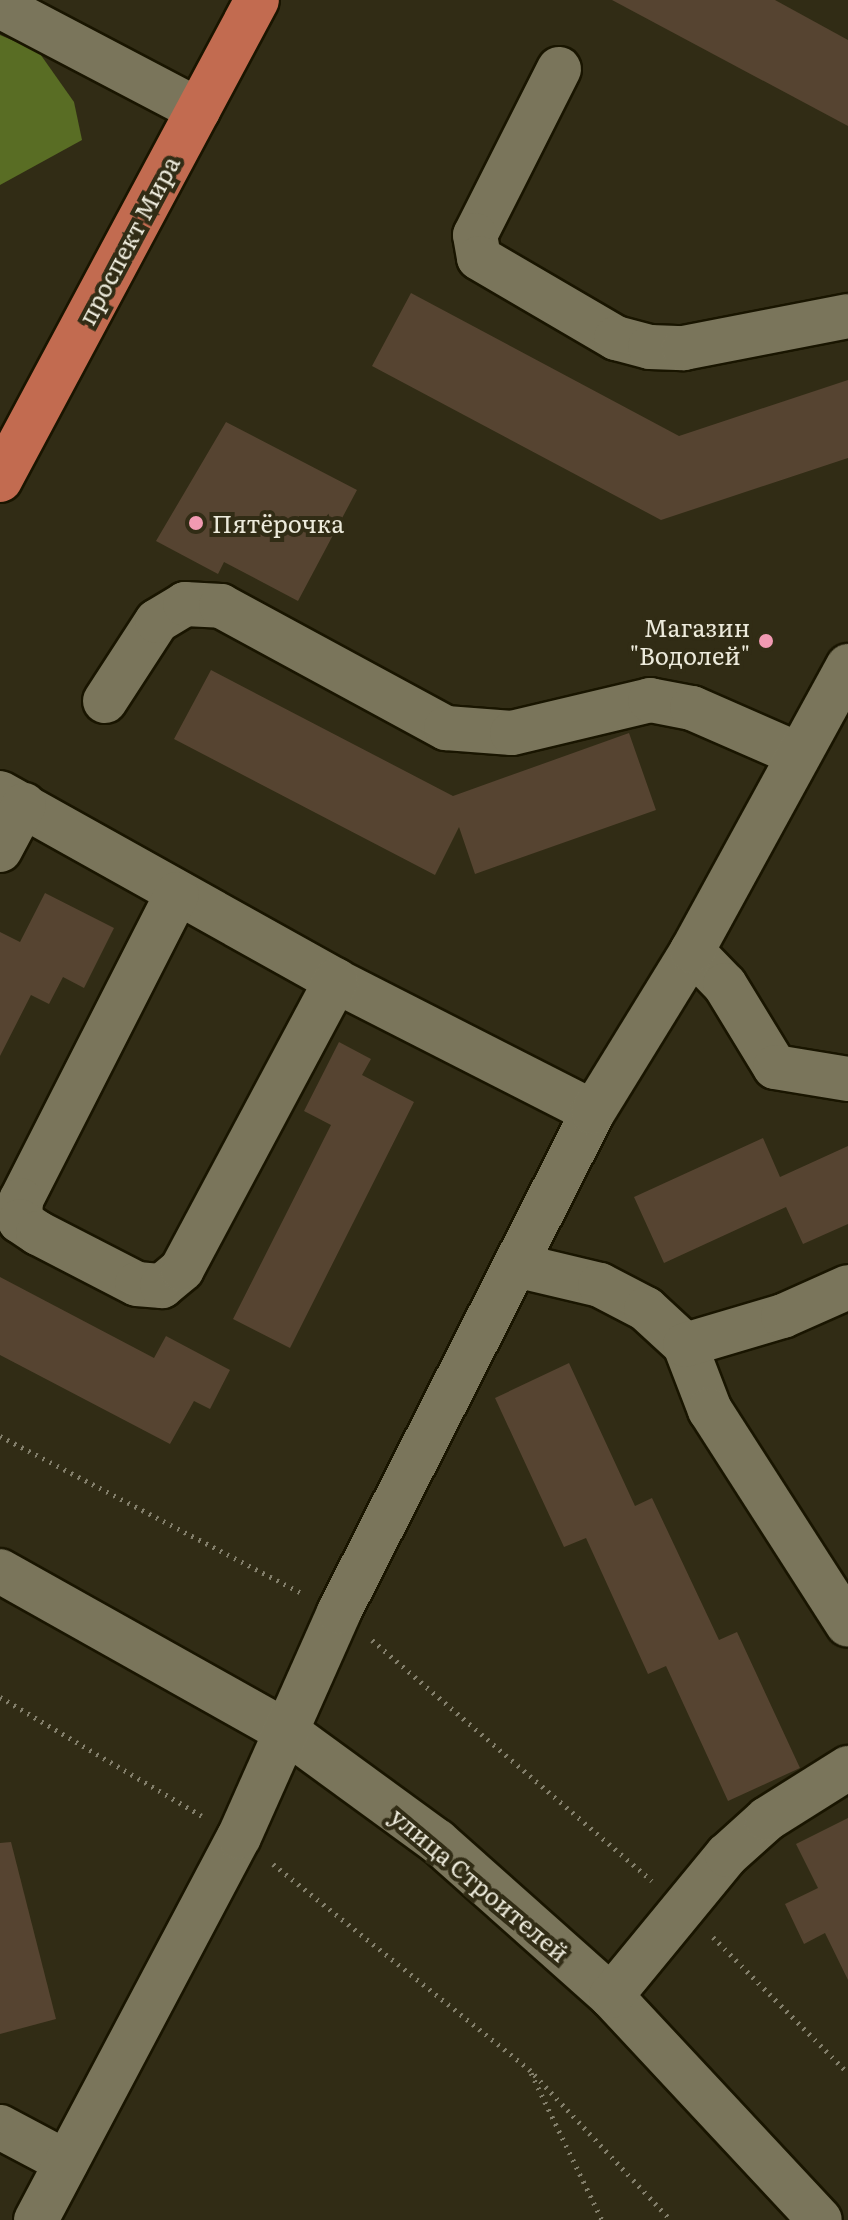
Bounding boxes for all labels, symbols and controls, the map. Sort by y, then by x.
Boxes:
street label: проспект Мира [71,151,185,329]
place label: Пятёрочка [212,509,344,537]
marker: Пятёрочка [187,514,205,532]
place label: Магазин "Водолей" [630,613,750,669]
marker: Магазин "Водолей" [757,632,775,650]
street label: улица Строителей [385,1801,575,1967]

